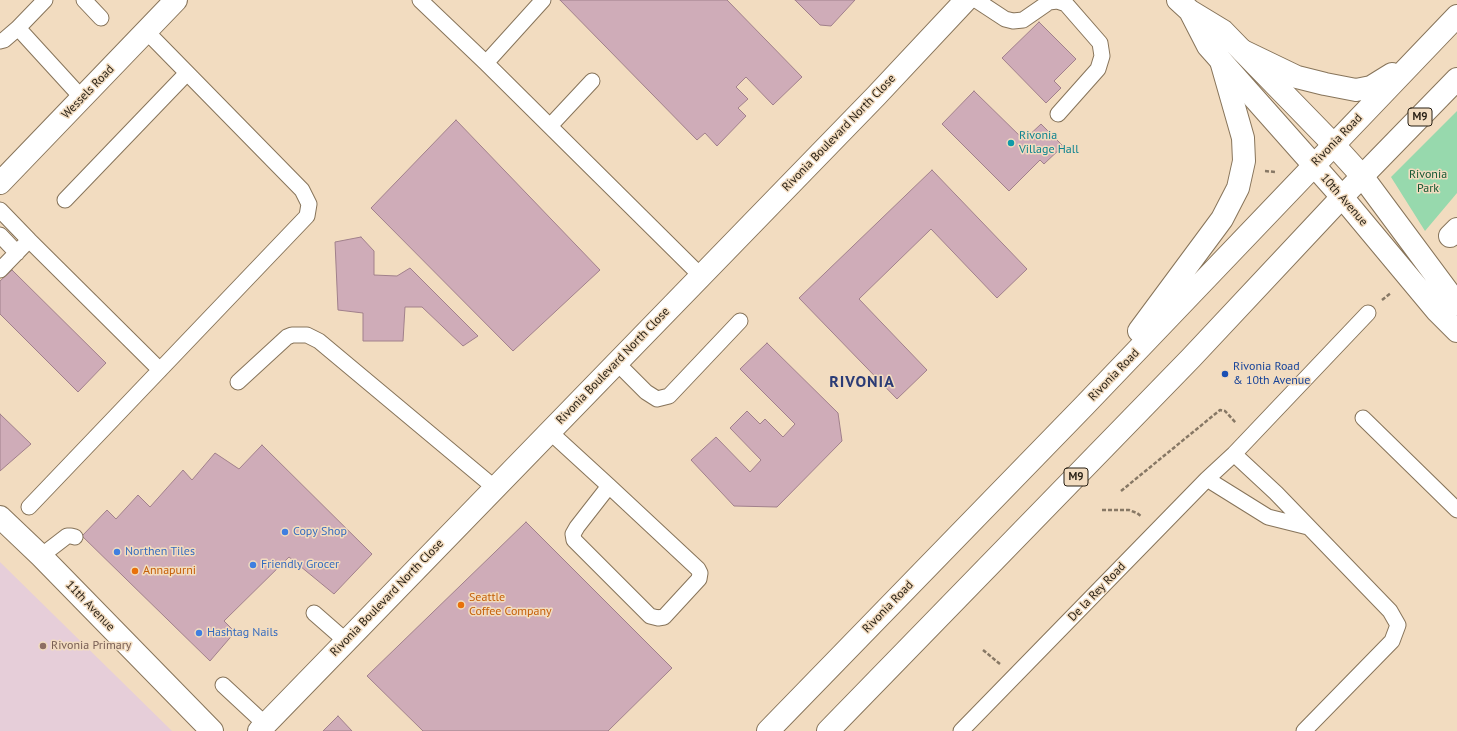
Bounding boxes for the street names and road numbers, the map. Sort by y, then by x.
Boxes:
street label: Wessels Road [59,62,117,122]
street label: Rivonia Boulevard North Close [779,72,899,194]
road number: M9 [1408,108,1432,126]
street label: Rivonia Road [1309,111,1365,169]
street label: 10th Avenue [1317,171,1371,229]
street label: Rivonia Boulevard North Close [553,305,673,427]
street label: Rivonia Road [1086,346,1142,404]
road number: M9 [1064,468,1088,486]
street label: Rivonia Boulevard North Close [327,537,447,659]
street label: De la Rey Road [1065,560,1129,624]
street label: 11th Avenue [62,578,118,634]
street label: Rivonia Road [860,578,916,636]

